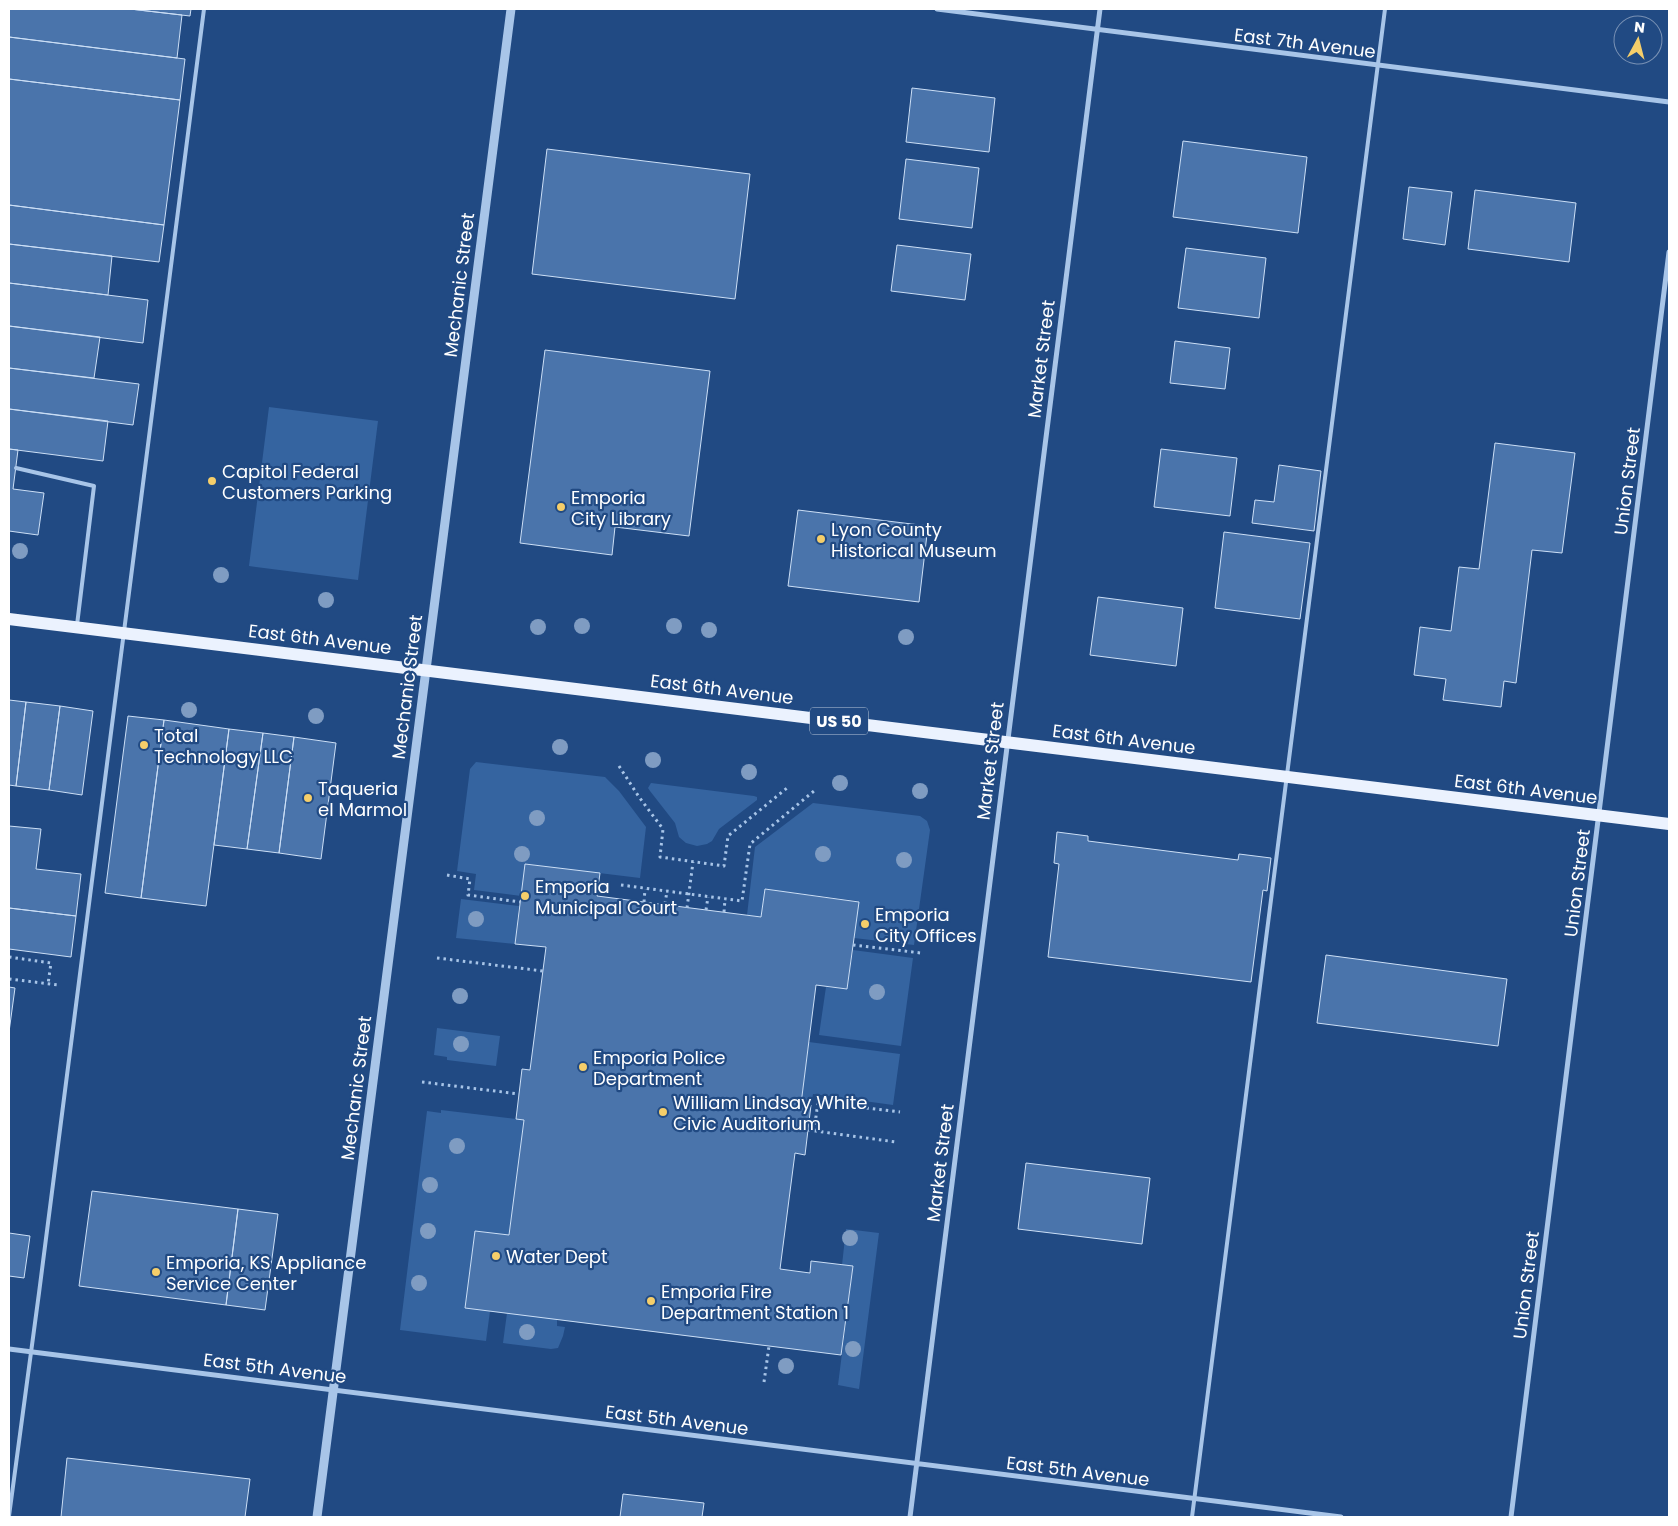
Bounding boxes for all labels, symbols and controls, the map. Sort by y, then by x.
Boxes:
north arrow [1613,15,1663,65]
text: N [1633,17,1646,38]
street label: East 7th Avenue [1233,22,1377,64]
street label: Mechanic Street [438,211,480,359]
street label: Market Street [1021,298,1061,420]
street label: Union Street [1608,426,1646,536]
place label: Capitol Federal Customers Parking [222,459,392,505]
marker: Capitol Federal Customers Parking [206,475,218,487]
place label: Emporia City Library [571,485,671,531]
marker: Emporia City Library [555,501,567,513]
place label: Lyon County Historical Museum [831,517,996,563]
marker: Lyon County Historical Museum [815,533,827,545]
street label: Mechanic Street [386,613,428,761]
street label: East 6th Avenue [247,618,393,660]
street label: East 6th Avenue [649,668,795,710]
street label: Market Street [970,700,1010,822]
road number: US 50 [810,708,868,734]
street label: East 6th Avenue [1051,718,1197,760]
place label: Total Technology LLC [154,723,293,769]
marker: Total Technology LLC [138,739,150,751]
street label: East 6th Avenue [1453,768,1599,810]
place label: Taqueria el Marmol [318,776,407,822]
marker: Taqueria el Marmol [302,792,314,804]
street label: Union Street [1558,828,1596,938]
place label: Emporia Municipal Court [535,874,677,920]
marker: Emporia Municipal Court [519,890,531,902]
place label: Emporia City Offices [875,902,977,948]
marker: Emporia City Offices [859,918,871,930]
street label: Mechanic Street [335,1014,377,1162]
place label: Emporia Police Department [593,1045,725,1091]
marker: Emporia Police Department [577,1061,589,1073]
place label: William Lindsay White Civic Auditorium [673,1090,867,1136]
street label: Market Street [920,1102,960,1224]
marker: William Lindsay White Civic Auditorium [657,1106,669,1118]
street label: Union Street [1507,1230,1545,1340]
place label: Water Dept [506,1244,608,1269]
place label: Emporia, KS Appliance Service Center [166,1250,366,1296]
marker: Water Dept [490,1250,502,1262]
marker: Emporia, KS Appliance Service Center [150,1266,162,1278]
place label: Emporia Fire Department Station 1 [661,1279,849,1325]
marker: Emporia Fire Department Station 1 [645,1295,657,1307]
street label: East 5th Avenue [202,1347,348,1389]
street label: East 5th Avenue [604,1399,750,1441]
street label: East 5th Avenue [1005,1450,1151,1492]

